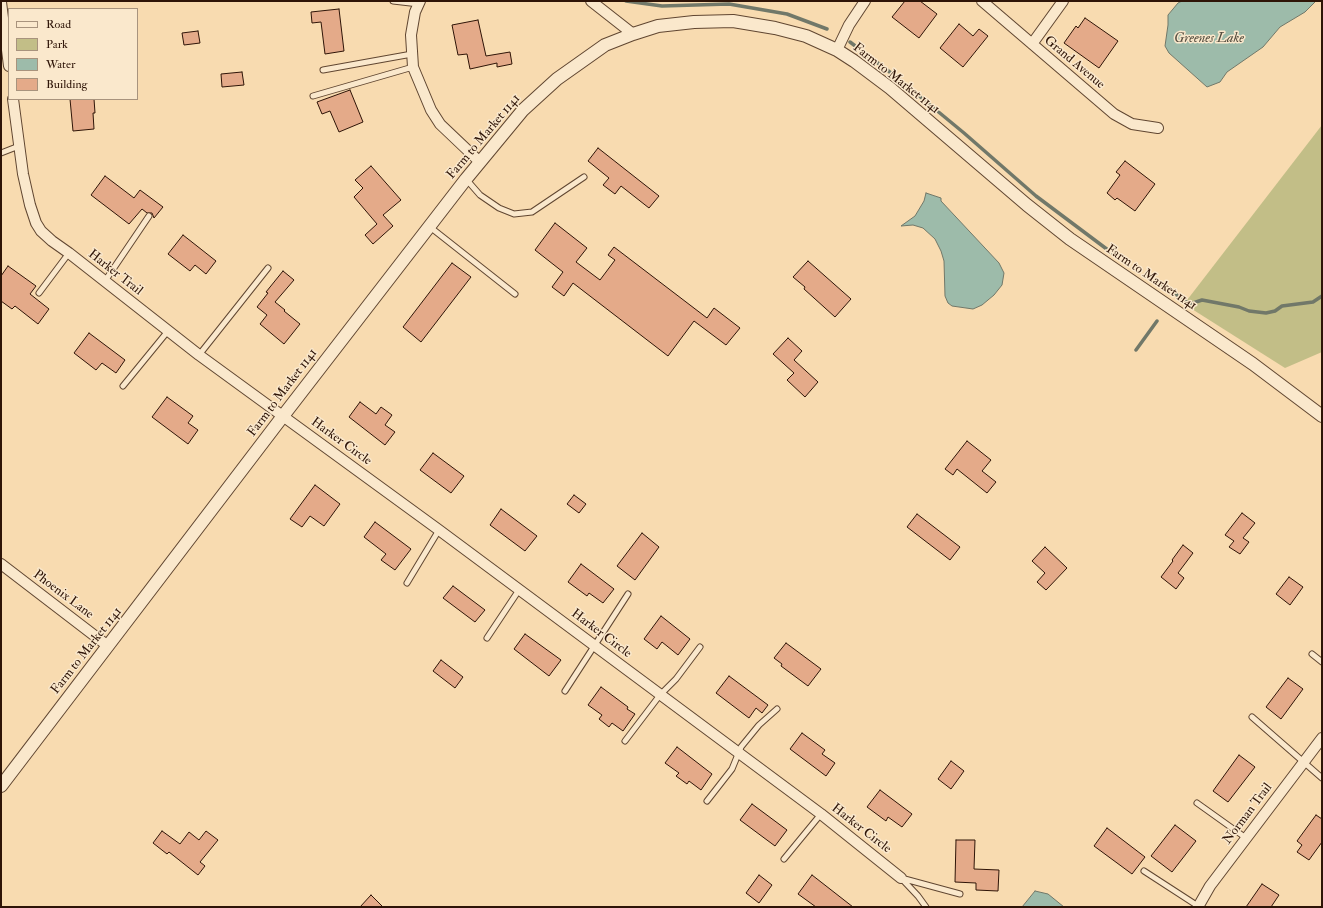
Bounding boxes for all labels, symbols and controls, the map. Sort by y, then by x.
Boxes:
legend [8,8,138,100]
text: Road [46,17,71,32]
water label: Greenes Lake [1174,31,1244,47]
street label: Grand Avenue [1040,33,1108,93]
text: Park [46,37,68,52]
street label: Farm to Market 1141 [849,40,943,118]
text: Water [46,57,75,72]
text: Building [46,77,87,92]
street label: Farm to Market 1141 [444,91,524,183]
street label: Farm to Market 1141 [1103,242,1199,314]
street label: Harker Trail [85,247,145,299]
street label: Farm to Market 1141 [245,346,321,440]
street label: Harker Circle [308,415,374,469]
street label: Phoenix Lane [30,567,96,623]
street label: Farm to Market 1141 [48,604,126,698]
street label: Harker Circle [568,606,634,662]
street label: Norman Trail [1220,780,1276,848]
street label: Harker Circle [828,801,894,857]

